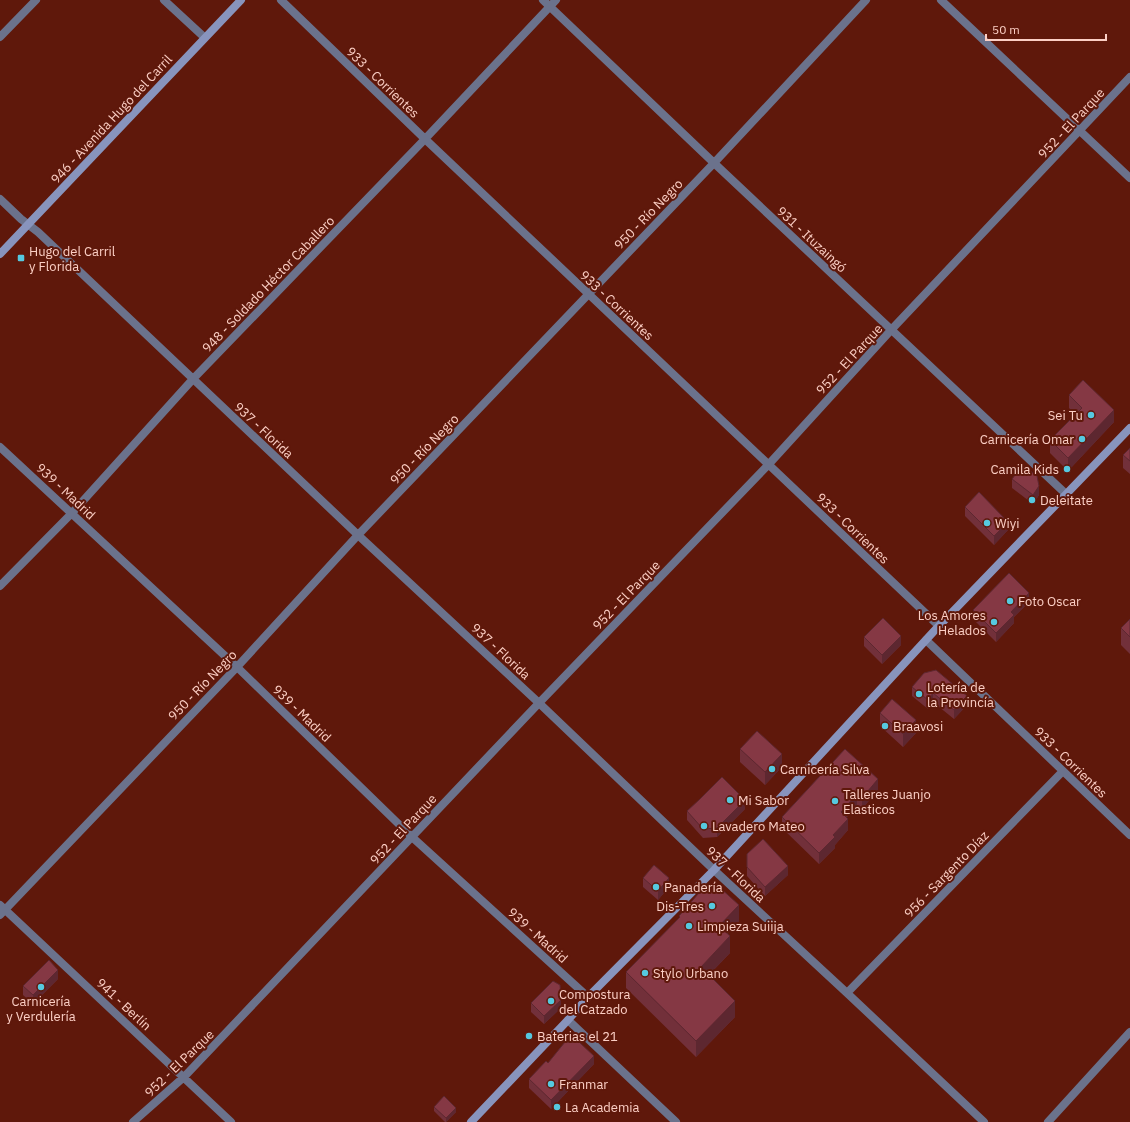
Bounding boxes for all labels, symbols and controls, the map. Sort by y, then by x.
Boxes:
scale bar [986,16,1106,42]
text: 50 m [992,22,1020,37]
street label: 933 - Corrientes [342,43,423,122]
street label: 946 - Avenida Hugo del Carril [47,51,176,188]
street label: 952 - El Parque [1034,85,1108,162]
street label: 950 - Río Negro [610,175,686,253]
street label: 931 - Ituzaingó [773,203,850,276]
street label: 948 - Soldado Héctor Caballero [198,212,338,356]
place label: Hugo del Carril y Florida [29,243,116,275]
marker: Hugo del Carril y Florida [16,253,26,263]
street label: 933 - Corrientes [576,267,657,344]
street label: 952 - El Parque [812,321,886,398]
street label: 937 - Florida [230,398,297,462]
place label: Sei Tu [1048,407,1083,424]
street label: 950 - Río Negro [386,410,462,488]
marker: Sei Tu [1086,410,1096,420]
place label: Carnicería Omar [980,431,1074,448]
marker: Carnicería Omar [1077,434,1087,444]
street label: 939 - Madrid [32,459,99,523]
place label: Camila Kids [990,461,1059,478]
marker: Camila Kids [1062,464,1072,474]
street label: 933 - Corrientes [812,489,893,568]
place label: Deleitate [1040,492,1093,509]
marker: Deleitate [1027,495,1037,505]
place label: Wiyi [995,515,1020,532]
marker: Wiyi [982,518,992,528]
street label: 952 - El Parque [589,557,664,634]
place label: Foto Oscar [1018,593,1081,610]
marker: Foto Oscar [1005,596,1015,606]
place label: Los Amores Helados [918,607,986,639]
marker: Los Amores Helados [989,617,999,627]
street label: 937 - Florida [467,619,534,683]
street label: 950 - Río Negro [164,646,240,724]
place label: Lotería de la Provincía [927,679,994,711]
street label: 939 - Madrid [269,681,335,746]
marker: Lotería de la Provincía [914,689,924,699]
place label: Braavosi [893,718,943,735]
marker: Braavosi [880,721,890,731]
street label: 933 - Corrientes [1030,723,1111,802]
place label: Carnicería Silva [780,761,870,778]
marker: Carnicería Silva [767,764,777,774]
place label: Talleres Juanjo Elasticos [843,786,931,818]
street label: 952 - El Parque [366,791,440,868]
place label: Mi Sabor [738,792,789,809]
marker: Mi Sabor [725,795,735,805]
marker: Talleres Juanjo Elasticos [830,796,840,806]
place label: Lavadero Mateo [712,818,805,835]
marker: Lavadero Mateo [699,821,709,831]
street label: 956 - Sargento Díaz [900,827,992,922]
street label: 937 - Florida [702,842,769,906]
place label: Panadería [664,879,723,896]
marker: Panadería [651,882,661,892]
place label: Dis-Tres [656,898,704,915]
marker: Dis-Tres [707,901,717,911]
street label: 939 - Madrid [504,904,571,967]
place label: Limpieza Suiija [697,918,784,935]
marker: Limpieza Suiija [684,921,694,931]
place label: Stylo Urbano [653,965,728,982]
marker: Stylo Urbano [640,968,650,978]
street label: 941 - Berlín [93,975,155,1034]
marker: Carnicería y Verdulería [36,982,46,992]
place label: Compostura del Catzado [559,986,630,1018]
place label: Carnicería y Verdulería [6,993,76,1025]
marker: Compostura del Catzado [546,996,556,1006]
street label: 952 - El Parque [141,1026,218,1101]
place label: Baterias el 21 [537,1028,618,1045]
marker: Baterias el 21 [524,1031,534,1041]
place label: Franmar [559,1076,608,1093]
marker: Franmar [546,1079,556,1089]
place label: La Academia [565,1099,640,1116]
marker: La Academia [552,1102,562,1112]

